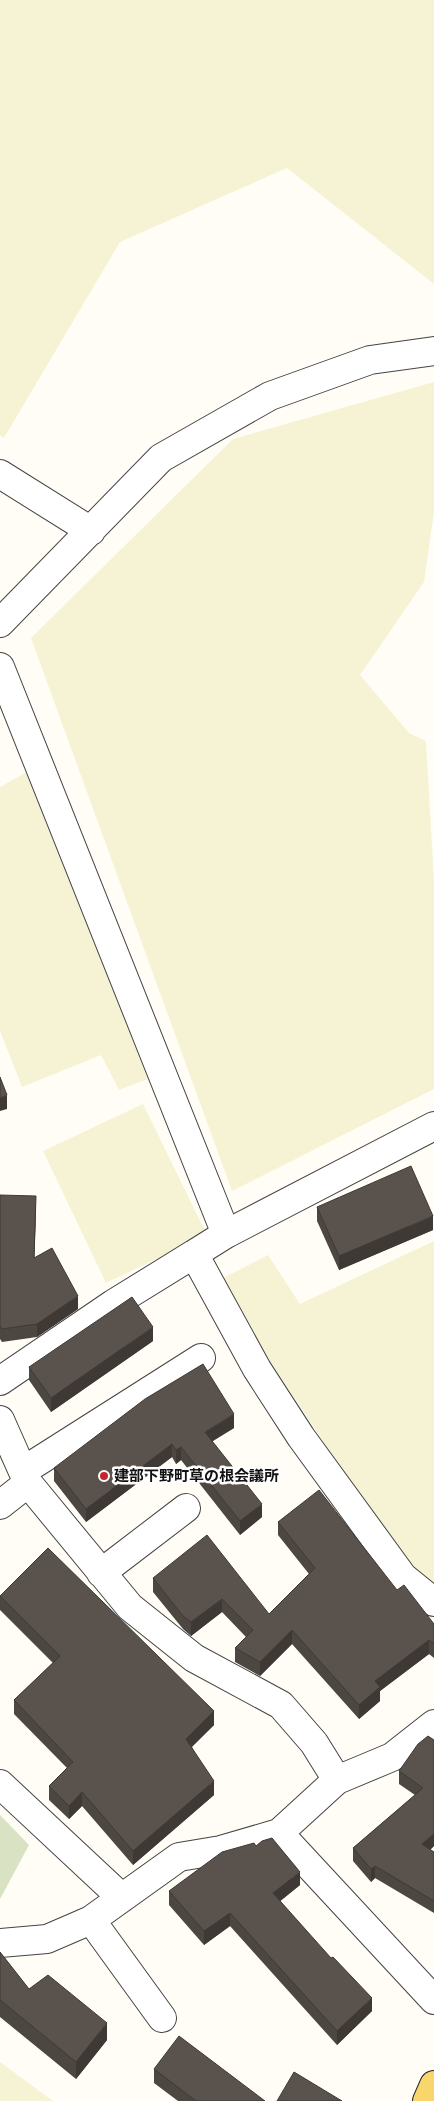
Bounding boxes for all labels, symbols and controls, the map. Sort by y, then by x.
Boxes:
place label: 建部下野町草の根会議所 [114,1465,279,1486]
marker: 建部下野町草の根会議所 [98,1470,110,1482]

